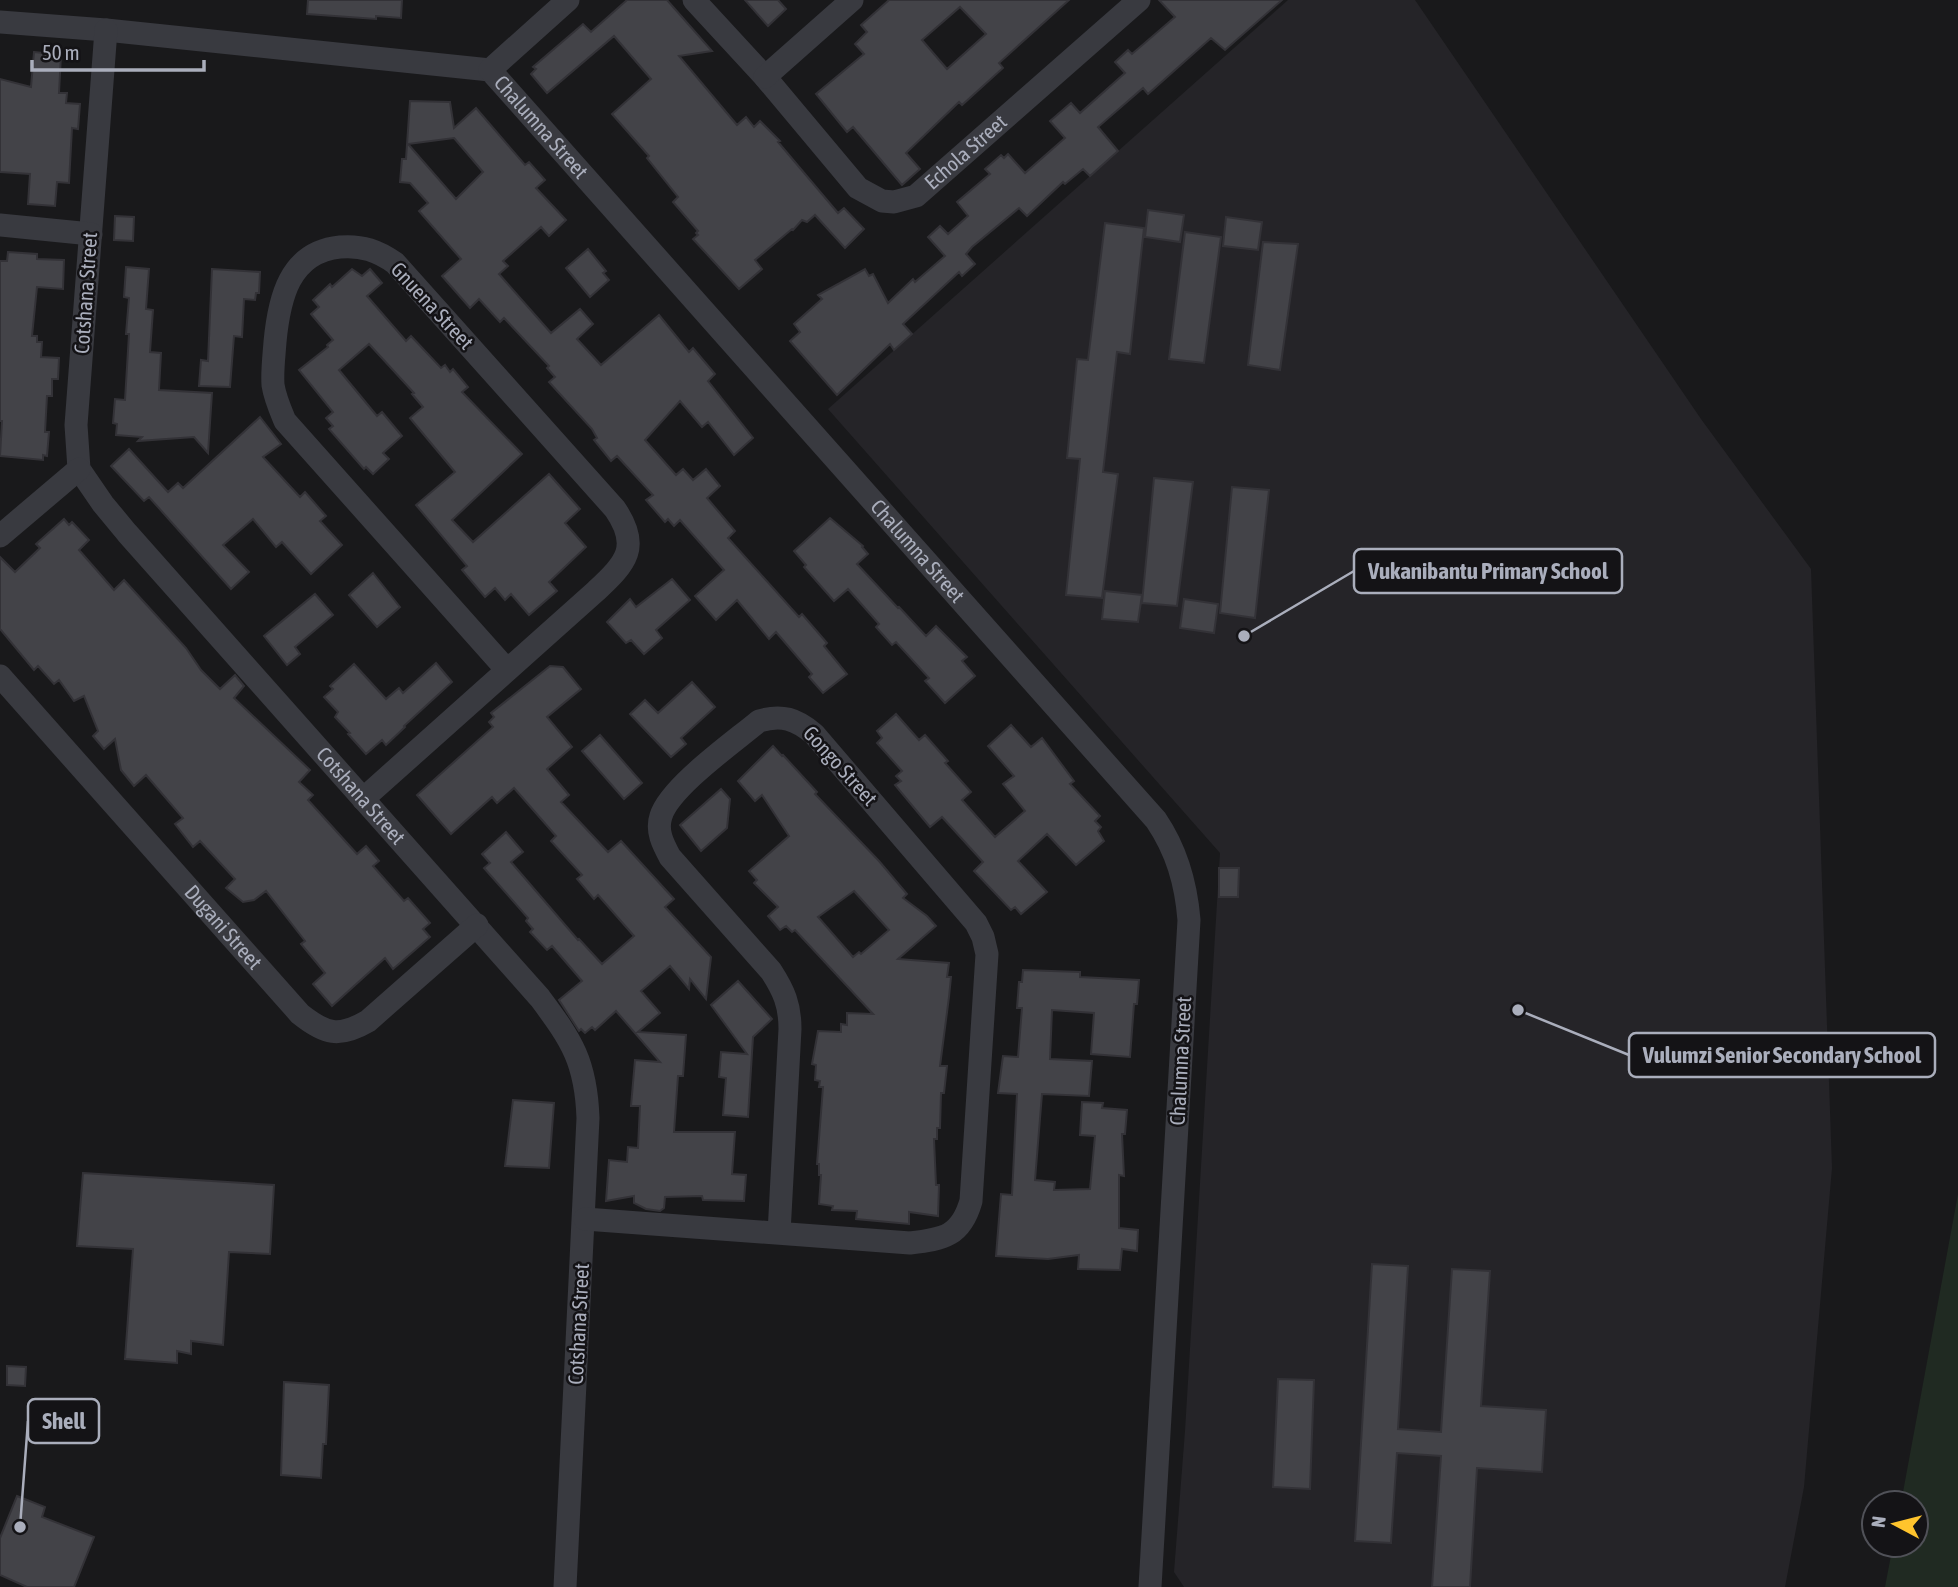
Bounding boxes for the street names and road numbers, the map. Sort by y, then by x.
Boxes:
street label: Chalumna Street [490,70,594,183]
street label: Echola Street [919,109,1011,194]
street label: Cotshana Street [69,231,101,354]
street label: Gnuena Street [386,257,479,354]
street label: Chalumna Street [866,494,970,607]
street label: Gongo Street [799,721,883,810]
street label: Cotshana Street [312,742,411,849]
street label: Dugani Street [180,880,267,974]
street label: Chalumna Street [1165,996,1195,1126]
street label: Cotshana Street [563,1263,593,1385]

